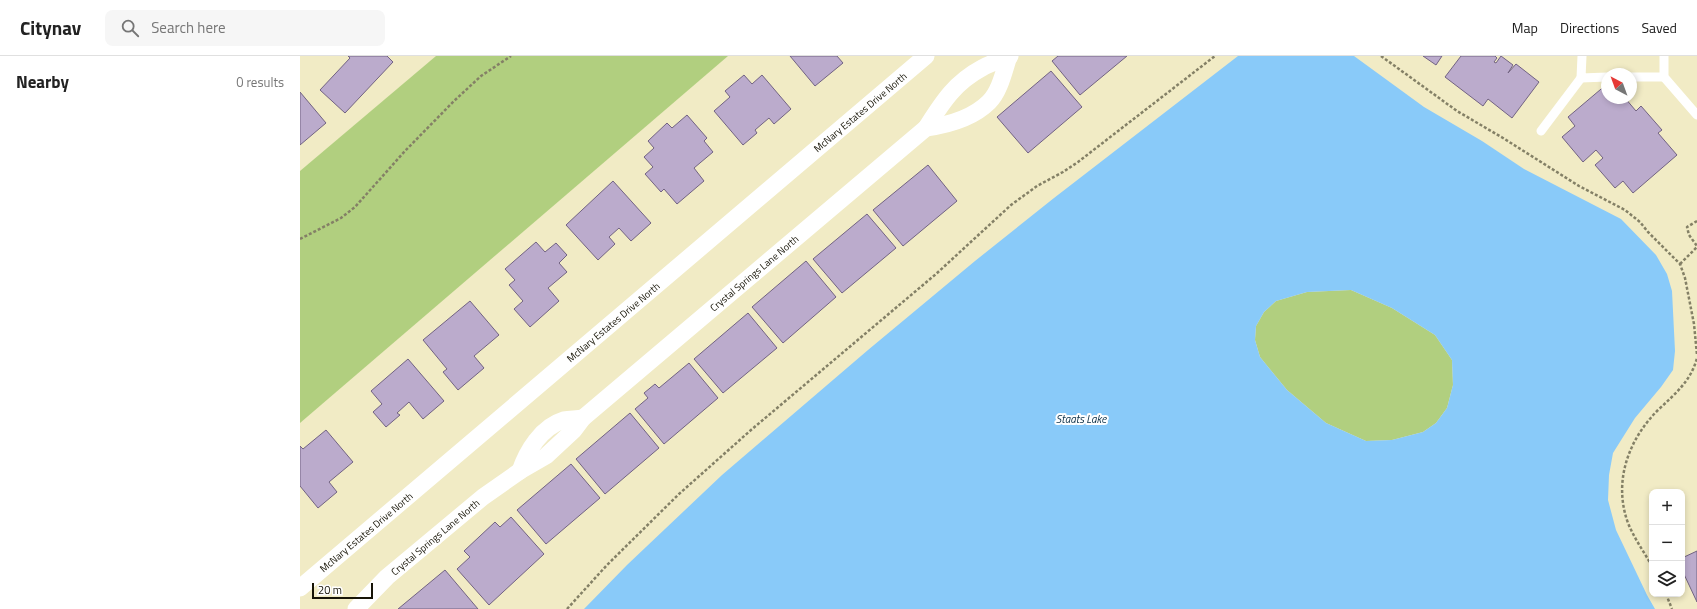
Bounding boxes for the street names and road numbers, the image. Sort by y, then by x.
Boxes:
street label: McNary Estates Drive North [811,69,910,156]
street label: Crystal Springs Lane North [707,232,802,315]
street label: McNary Estates Drive North [564,279,663,366]
street label: McNary Estates Drive North [317,489,416,576]
street label: Crystal Springs Lane North [388,496,483,579]

